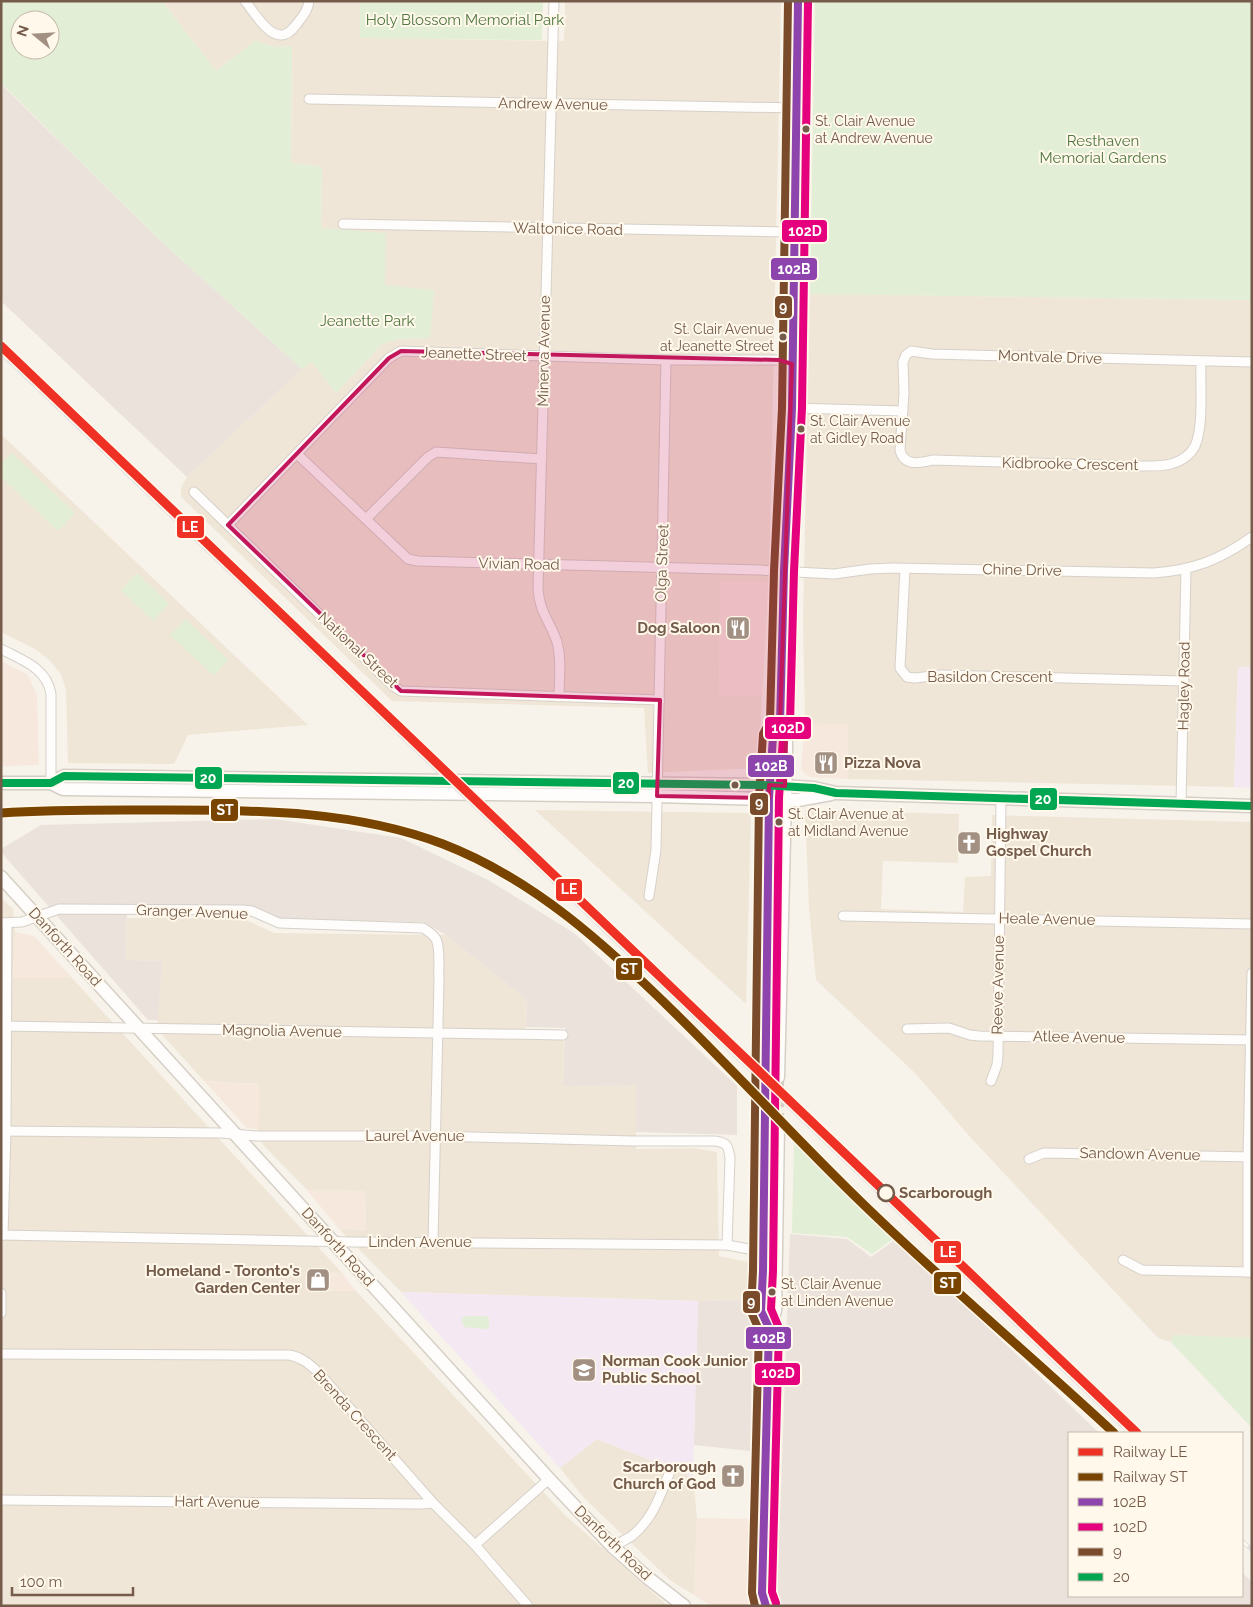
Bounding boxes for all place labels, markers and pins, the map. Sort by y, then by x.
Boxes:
place label: St. Clair Avenue at Andrew Avenue [815,113,933,146]
marker: St. Clair Avenue at Andrew Avenue [801,124,811,134]
place label: St. Clair Avenue at Jeanette Street [660,321,774,354]
marker: St. Clair Avenue at Jeanette Street [778,332,788,342]
place label: St. Clair Avenue at Gidley Road [810,413,910,446]
marker: St. Clair Avenue at Gidley Road [796,424,806,434]
restaurant icon: Dog Saloon [725,615,751,641]
place label: Dog Saloon [637,619,720,637]
restaurant icon: Pizza Nova [813,750,839,776]
place label: Pizza Nova [844,754,921,772]
unlabelled marker [730,780,740,790]
place label: St. Clair Avenue at at Midland Avenue [788,806,908,839]
marker: St. Clair Avenue at at Midland Avenue [774,817,784,827]
place label: Highway Gospel Church [986,825,1092,860]
church icon: Highway Gospel Church [956,830,982,856]
marker: Scarborough [877,1184,895,1202]
place label: Scarborough [899,1184,992,1202]
place label: Homeland - Toronto's Garden Center [146,1262,300,1297]
shop icon: Homeland - Toronto's Garden Center [305,1267,331,1293]
place label: St. Clair Avenue at Linden Avenue [781,1276,894,1309]
marker: St. Clair Avenue at Linden Avenue [767,1287,777,1297]
place label: Norman Cook Junior Public School [602,1352,748,1387]
school or university icon: Norman Cook Junior Public School [571,1357,597,1383]
place label: Scarborough Church of God [613,1458,716,1493]
church icon: Scarborough Church of God [720,1463,746,1489]

